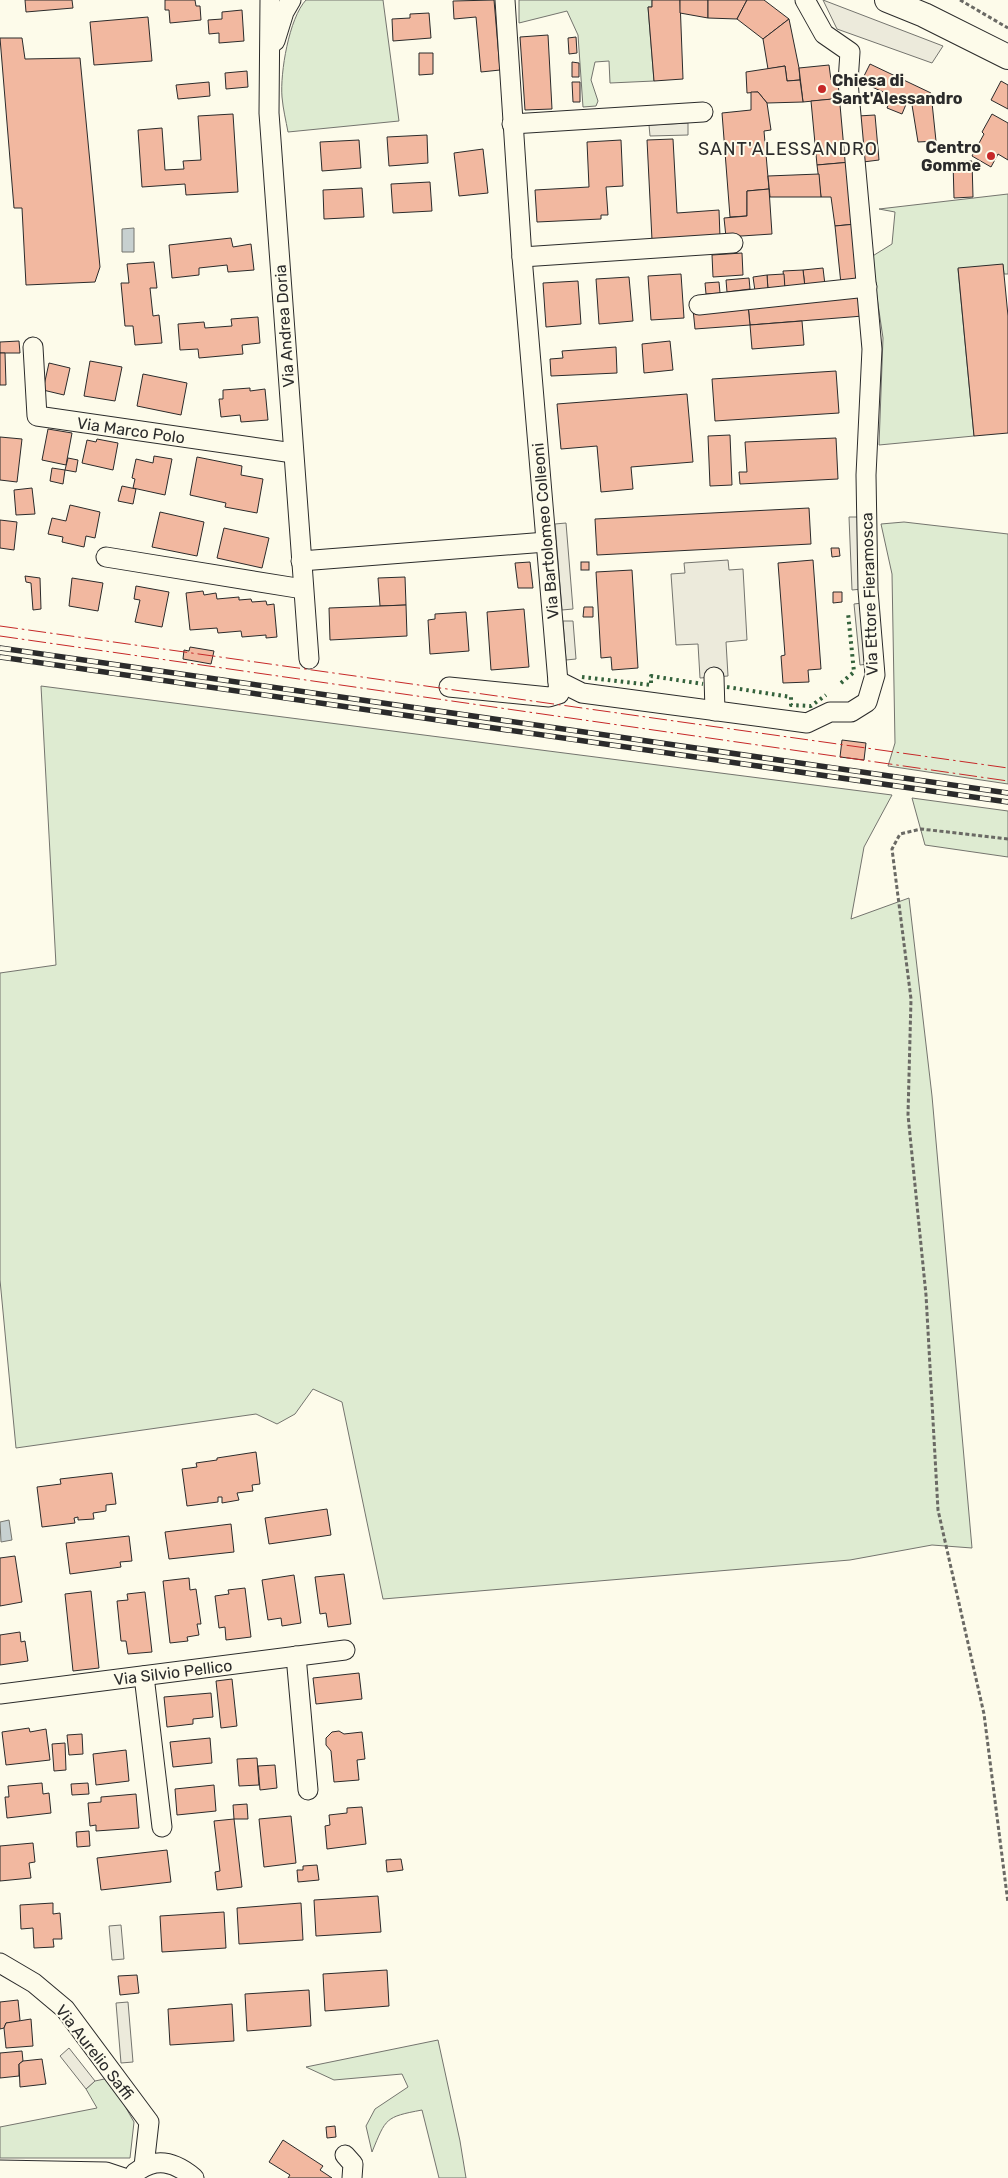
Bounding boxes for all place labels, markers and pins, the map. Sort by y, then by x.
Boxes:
place label: Chiesa di Sant'Alessandro [832,71,963,108]
marker: Chiesa di Sant'Alessandro [816,83,828,95]
place label: Centro Gomme [921,138,981,175]
marker: Centro Gomme [985,150,997,162]

